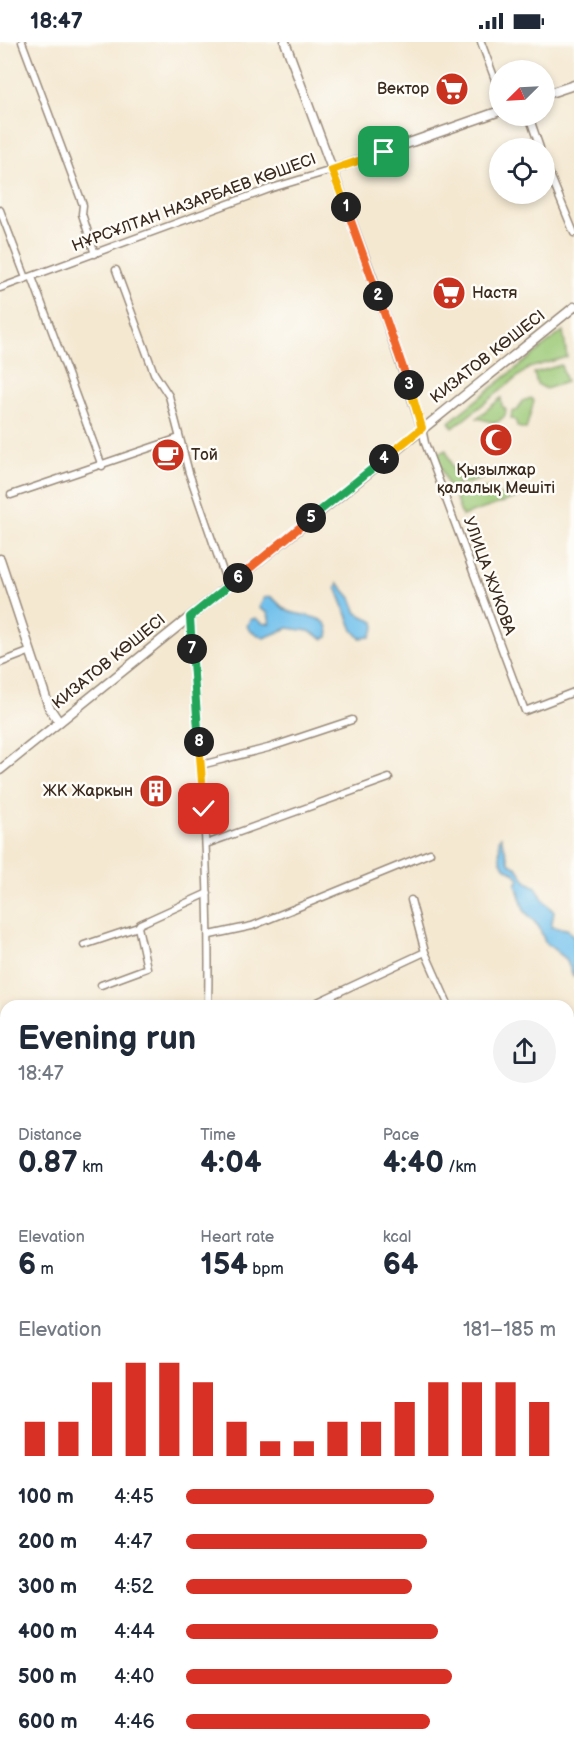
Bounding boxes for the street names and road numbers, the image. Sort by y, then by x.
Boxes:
street label: НҰРСҰЛТАН НАЗАРБАЕВ КӨШЕСІ [69,150,319,256]
street label: КИЗАТОВ КӨШЕСІ [427,306,549,408]
street label: УЛИЦА ЖУКОВА [459,514,519,638]
street label: КИЗАТОВ КӨШЕСІ [49,611,169,713]

